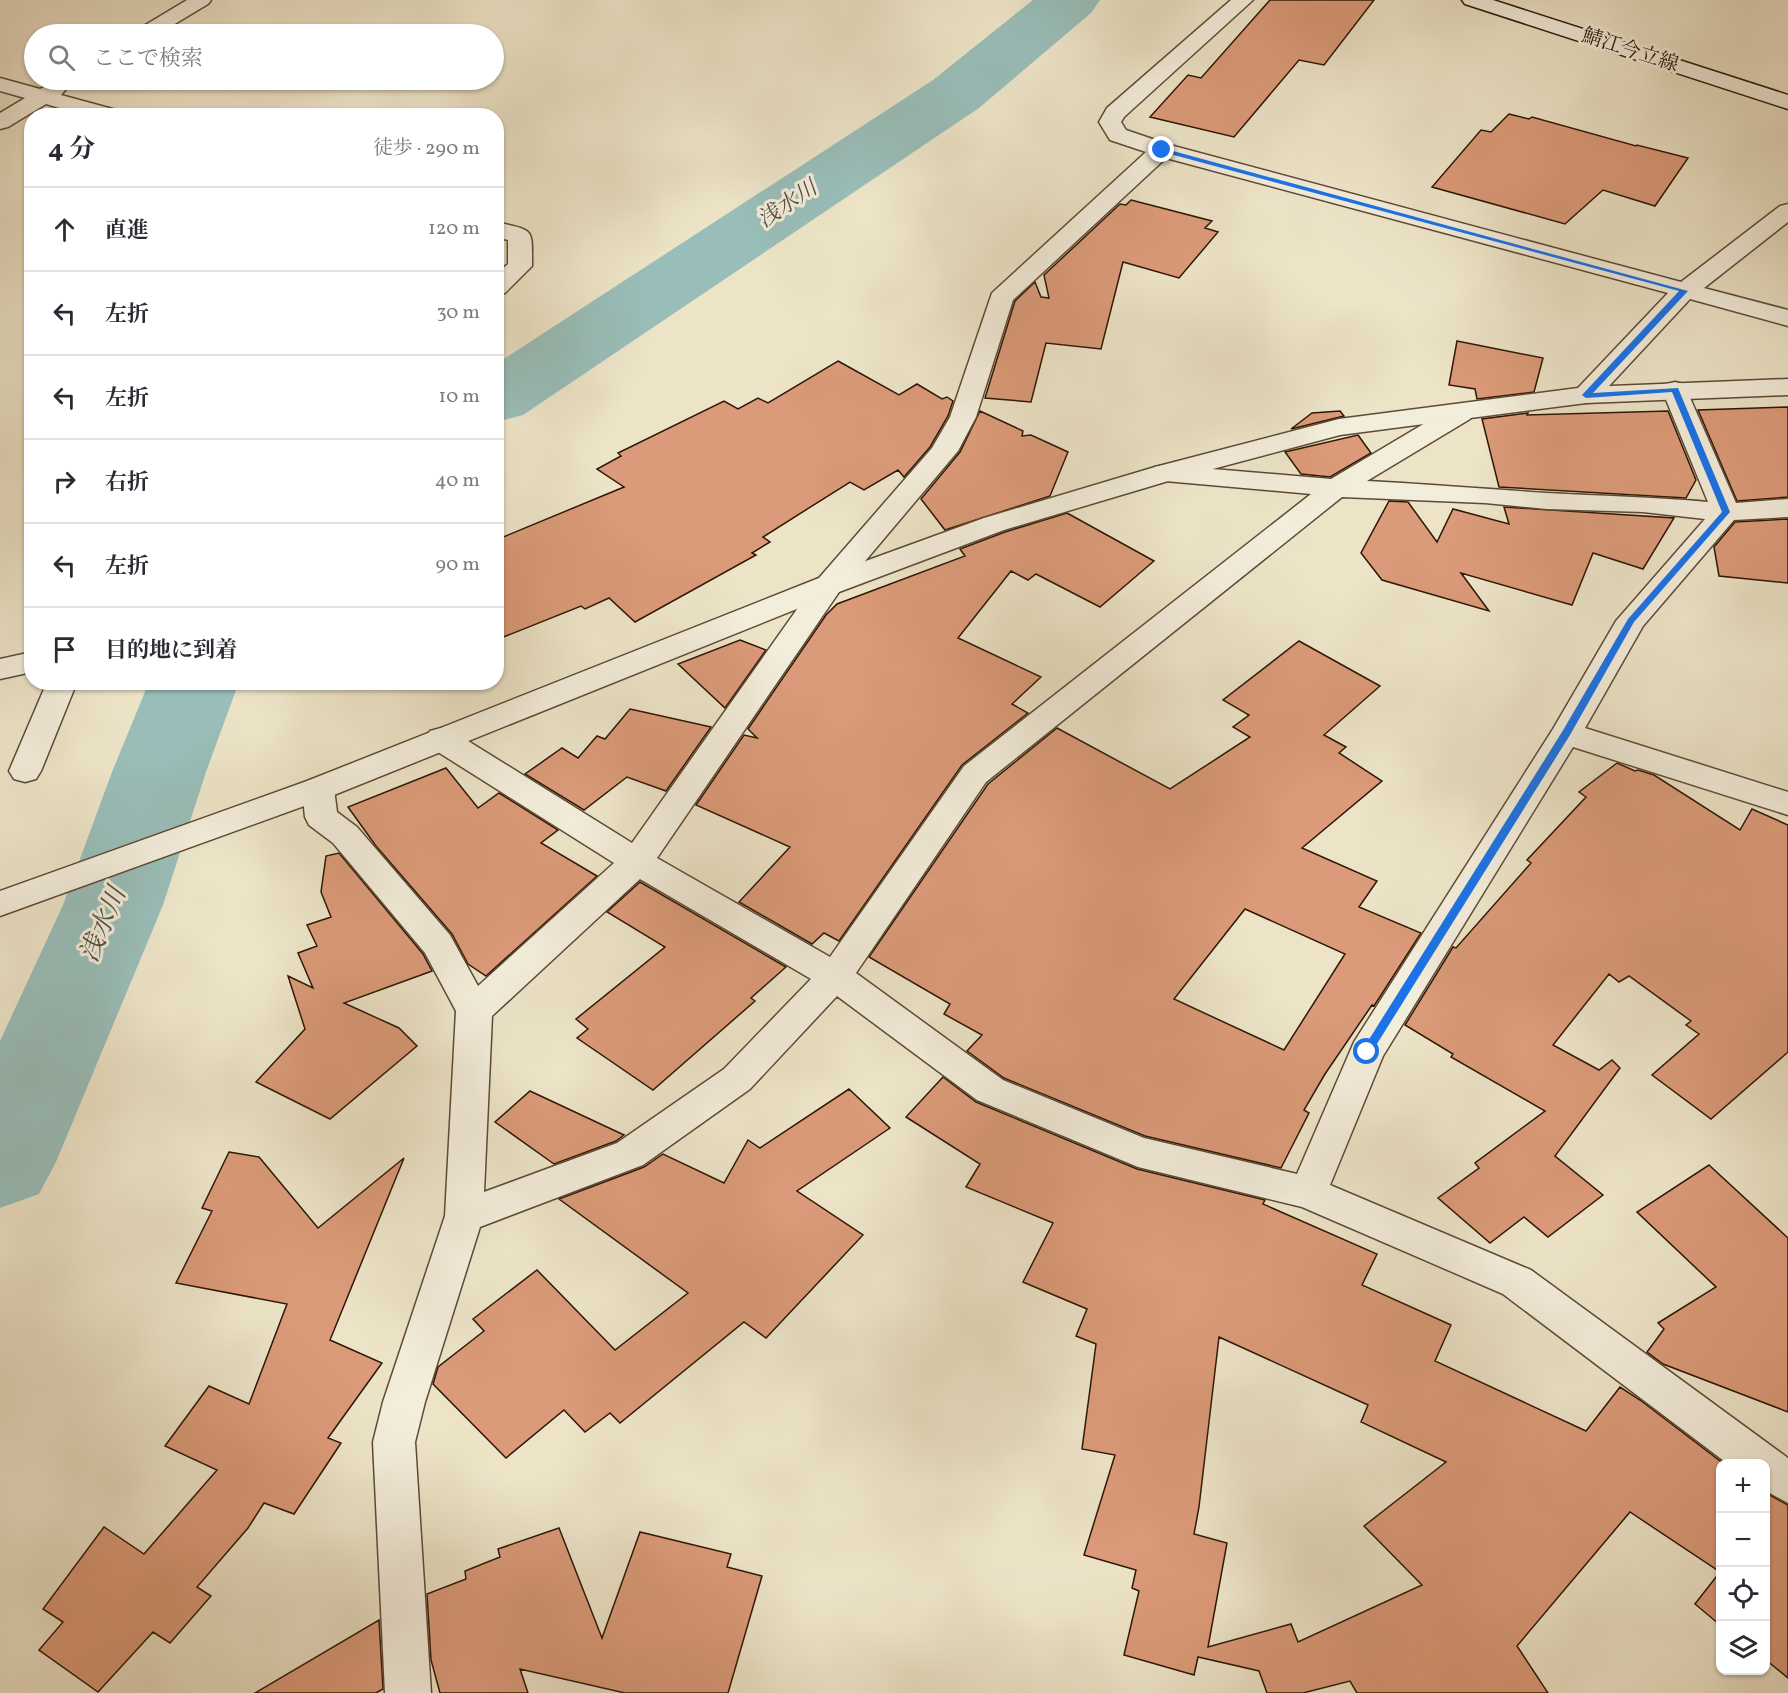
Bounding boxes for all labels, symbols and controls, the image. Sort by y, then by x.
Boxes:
street label: 鯖江今立線 [1578,22,1682,80]
search box [24,24,504,90]
icon: search [45,41,78,74]
text: ここで検索 [93,44,203,75]
text: 4 分 [48,132,95,168]
text: 徒歩 · 290 m [373,135,480,163]
route end [1148,136,1174,162]
water label: 浅水川 [752,173,826,236]
icon: ahead [48,213,81,246]
text: 120 m [428,215,480,243]
text: 直進 [105,216,149,247]
icon: left [48,297,81,330]
text: 30 m [436,299,480,327]
text: 左折 [105,300,149,331]
icon: left [48,381,81,414]
text: 10 m [439,383,480,411]
text: 左折 [105,384,149,415]
icon: right [48,465,81,498]
text: 40 m [435,467,480,495]
text: 右折 [105,468,149,499]
icon: left [48,549,81,582]
text: 90 m [436,551,480,579]
text: 左折 [105,552,149,583]
icon: arrive [48,633,81,666]
text: 目的地に到着 [105,636,237,667]
water label: 浅水川 [72,879,137,968]
route start [1353,1038,1379,1064]
map controls [1716,1459,1770,1675]
button: + [1716,1459,1770,1513]
button: − [1716,1513,1770,1567]
button: locate [1716,1567,1770,1621]
button: layers [1716,1621,1770,1675]

